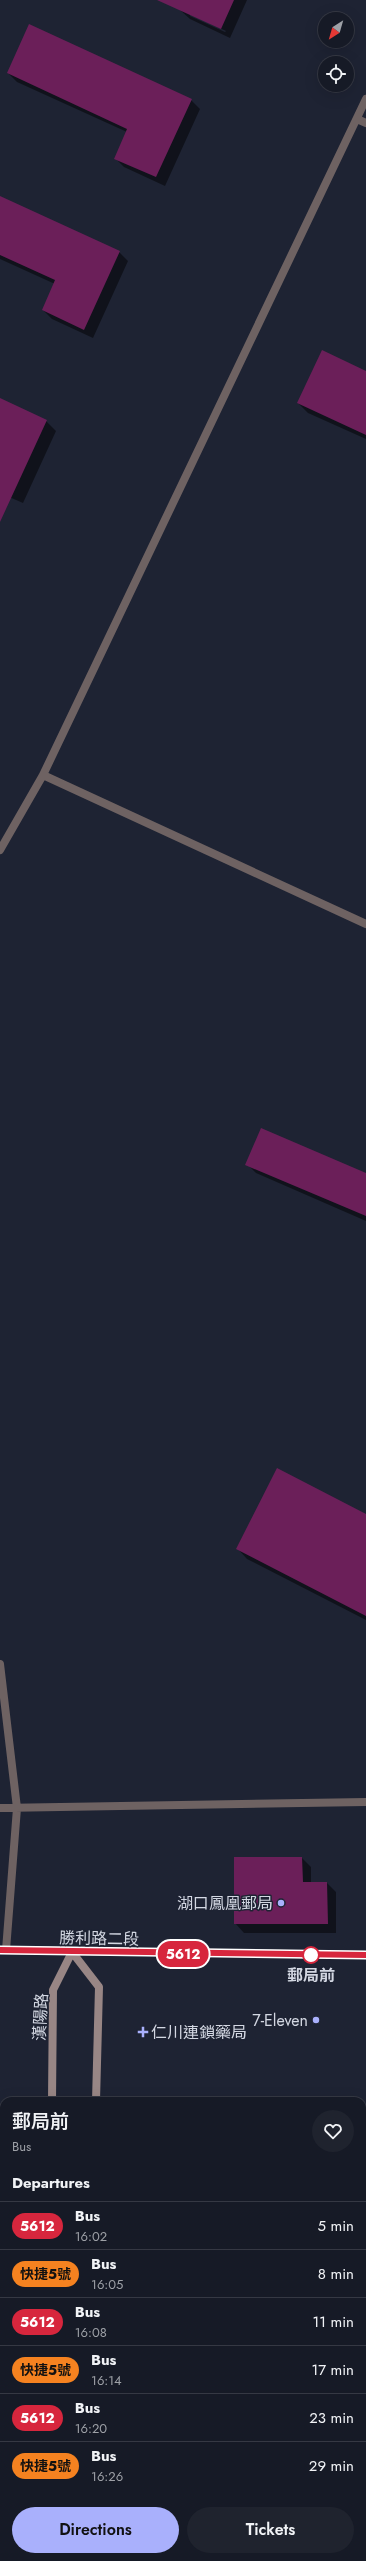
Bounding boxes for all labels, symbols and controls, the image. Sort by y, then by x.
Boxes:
north arrow [318,12,354,48]
map controls [318,12,354,92]
button: locate [318,56,354,92]
place label: 湖口鳳凰郵局 [177,1892,273,1915]
marker: 湖口鳳凰郵局 [276,1898,286,1908]
street label: 勝利路二段 [59,1926,139,1951]
line badge: 5612 [155,1941,211,1967]
text: 5612 [166,1944,200,1964]
marker: 郵局前 [302,1946,320,1964]
place label: 郵局前 [287,1964,335,1987]
street label: 漢陽路 [28,1992,53,2042]
place label: 7-Eleven [252,2009,308,2032]
marker: 7-Eleven [311,2015,321,2025]
place label: 仁川連鎖藥局 [151,2021,247,2044]
marker: 仁川連鎖藥局 [138,2027,148,2037]
text: 郵局前 [12,2108,69,2135]
button: heart [312,2110,354,2152]
text: Bus [12,2137,31,2156]
text: Departures [12,2172,90,2194]
text: Bus [75,2205,100,2227]
text: 5 min [318,2215,354,2237]
text: 5612 [20,2216,55,2236]
text: 16:02 [75,2227,107,2246]
text: Bus [91,2253,116,2275]
text: 8 min [318,2263,354,2285]
text: 快捷5號 [20,2264,71,2284]
text: 16:05 [91,2275,123,2294]
text: Bus [75,2301,100,2323]
text: 11 min [313,2311,354,2333]
text: 5612 [20,2312,55,2332]
text: 16:08 [75,2323,107,2342]
text: Bus [91,2349,116,2371]
text: 17 min [311,2359,354,2381]
text: 快捷5號 [20,2360,71,2380]
text: 16:14 [91,2371,122,2390]
text: Bus [75,2397,100,2419]
text: 23 min [309,2407,354,2429]
text: 5612 [20,2408,55,2428]
text: 16:20 [75,2419,107,2438]
text: Bus [91,2445,116,2467]
text: 29 min [309,2455,354,2477]
text: 快捷5號 [20,2456,71,2476]
text: 16:26 [91,2467,123,2486]
button: Directions [12,2507,179,2553]
button: Tickets [187,2507,354,2553]

